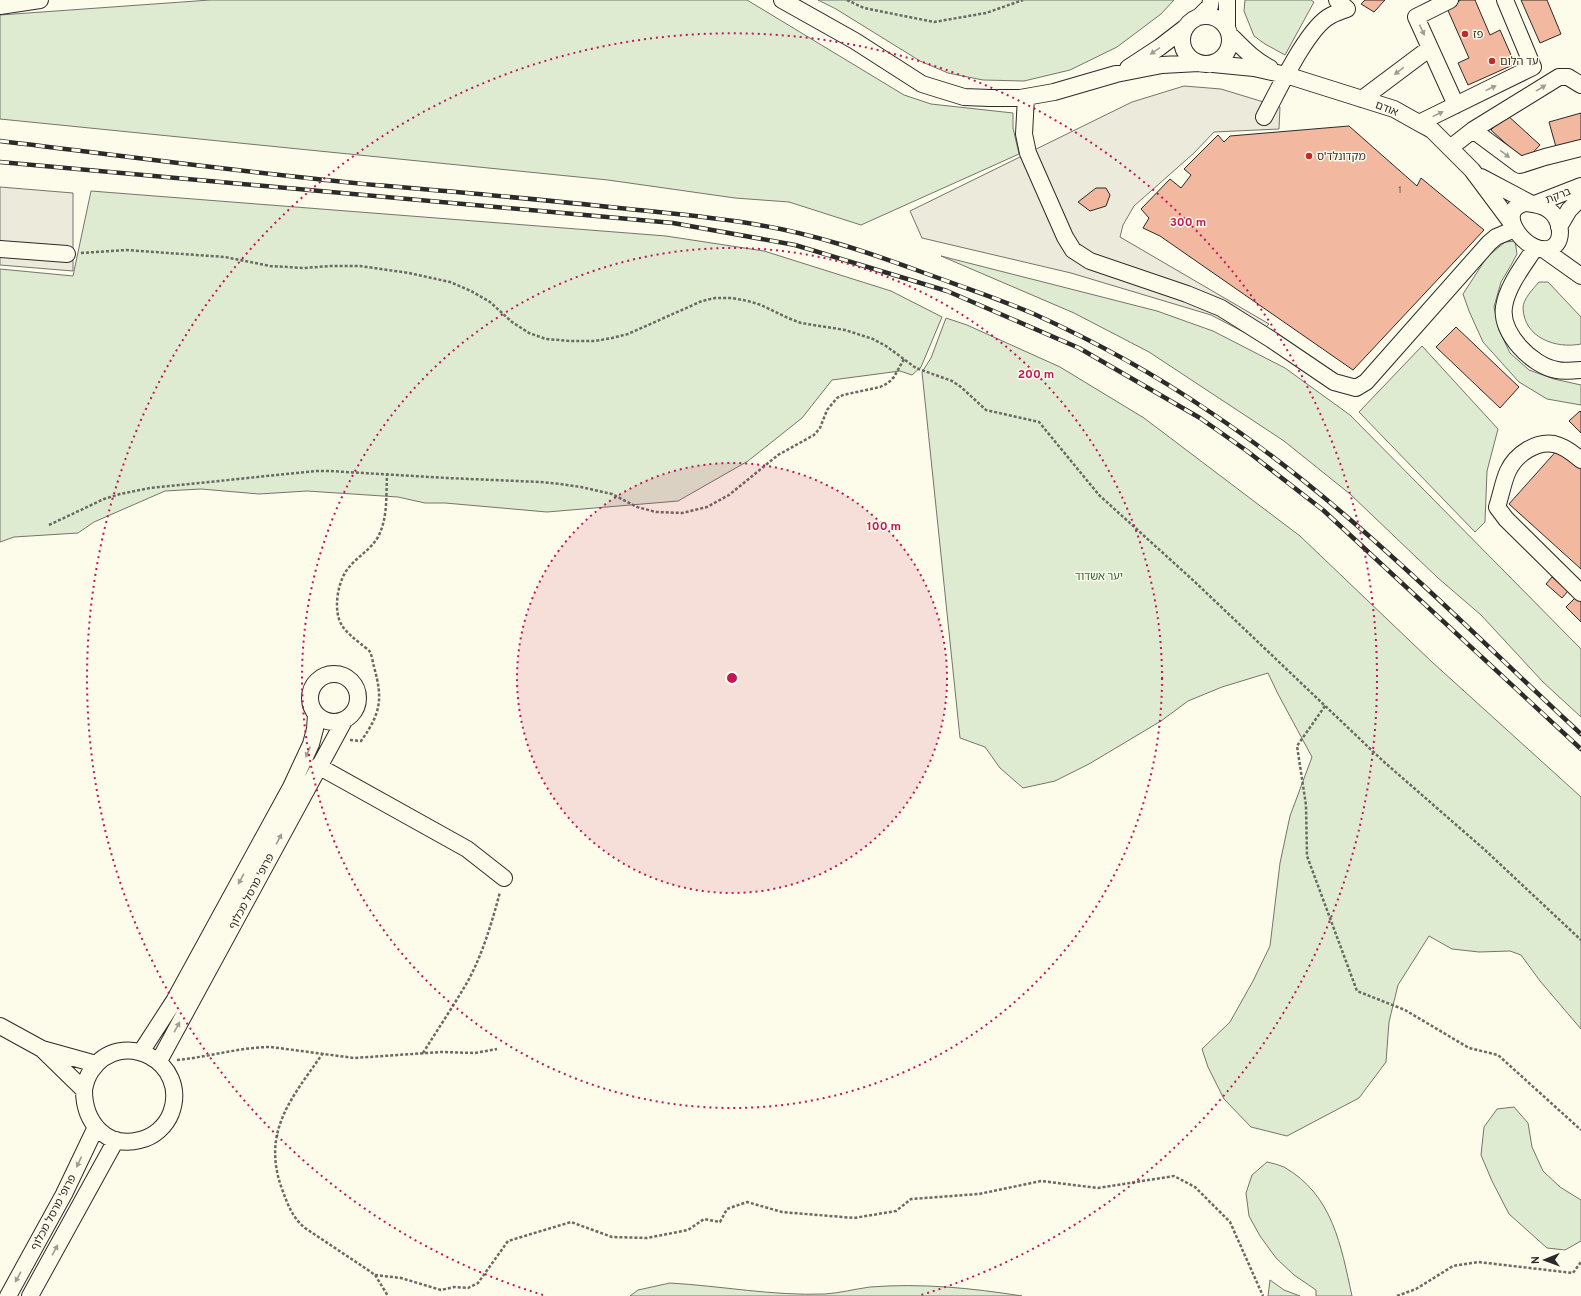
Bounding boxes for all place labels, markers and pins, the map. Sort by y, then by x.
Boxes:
place label: פז [1473,28,1484,42]
marker: פז [1460,29,1470,39]
place label: עד הלום [1500,55,1538,69]
marker: עד הלום [1487,56,1497,66]
place label: מקדונלד'ס [1317,150,1366,164]
marker: מקדונלד'ס [1304,151,1314,161]
centre of rings [725,671,739,685]

